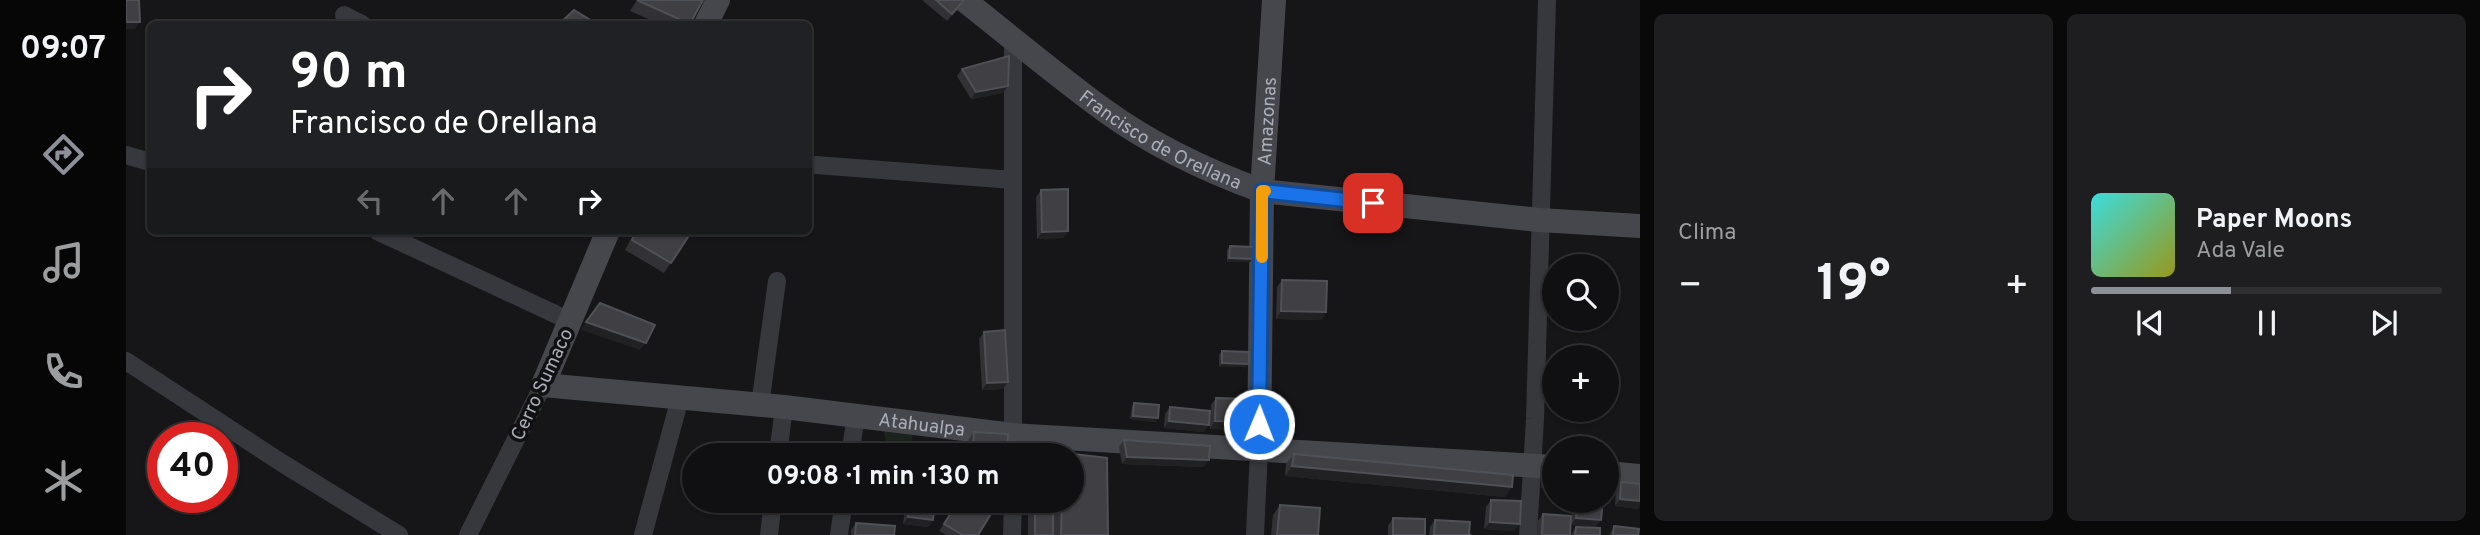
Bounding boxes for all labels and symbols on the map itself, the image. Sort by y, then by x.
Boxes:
street label: Amazonas [1254,76,1283,166]
street label: Francisco de Orellana [1074,86,1244,196]
pin [1343,173,1403,233]
street label: Cerro Sumaco [506,325,579,445]
position arrow [1222,387,1296,461]
street label: Atahualpa [877,409,966,443]
speed limit sign: 40 [147,422,238,513]

